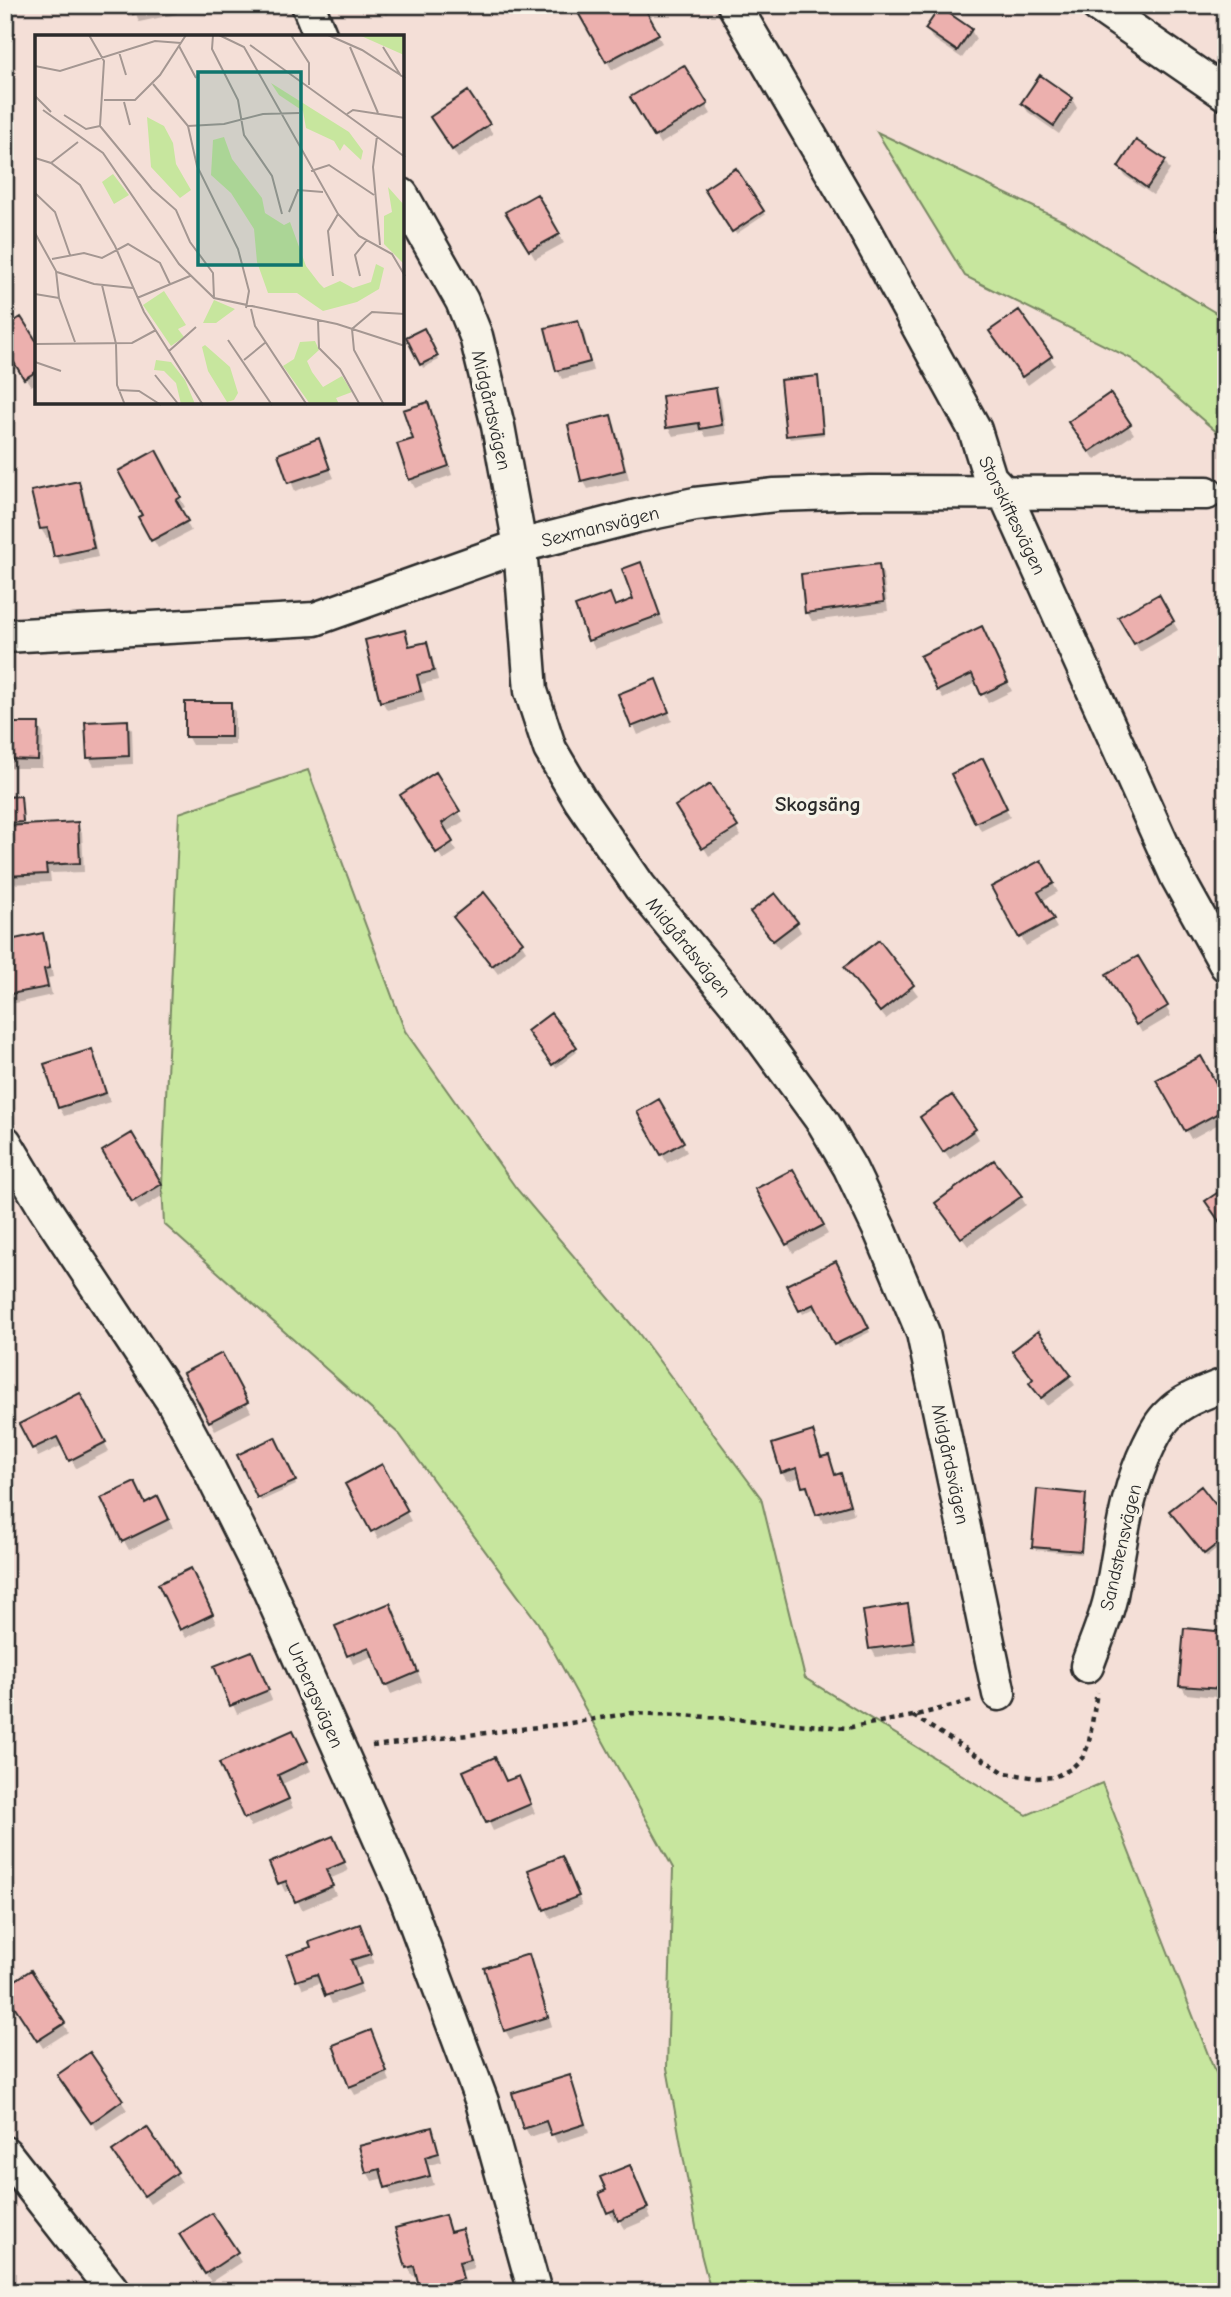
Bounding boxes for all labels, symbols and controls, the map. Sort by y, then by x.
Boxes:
inset map [35,35,404,404]
street label: Midgårdsvägen [467,348,516,472]
street label: Storskiftesvägen [974,452,1050,578]
street label: Sexmansvägen [539,502,661,552]
district label: Skogsäng [775,792,861,816]
street label: Midgårdsvägen [641,893,735,1002]
street label: Midgårdsvägen [927,1402,974,1526]
street label: Sandstensvägen [1096,1482,1146,1613]
street label: Urbergsvägen [282,1639,348,1751]

